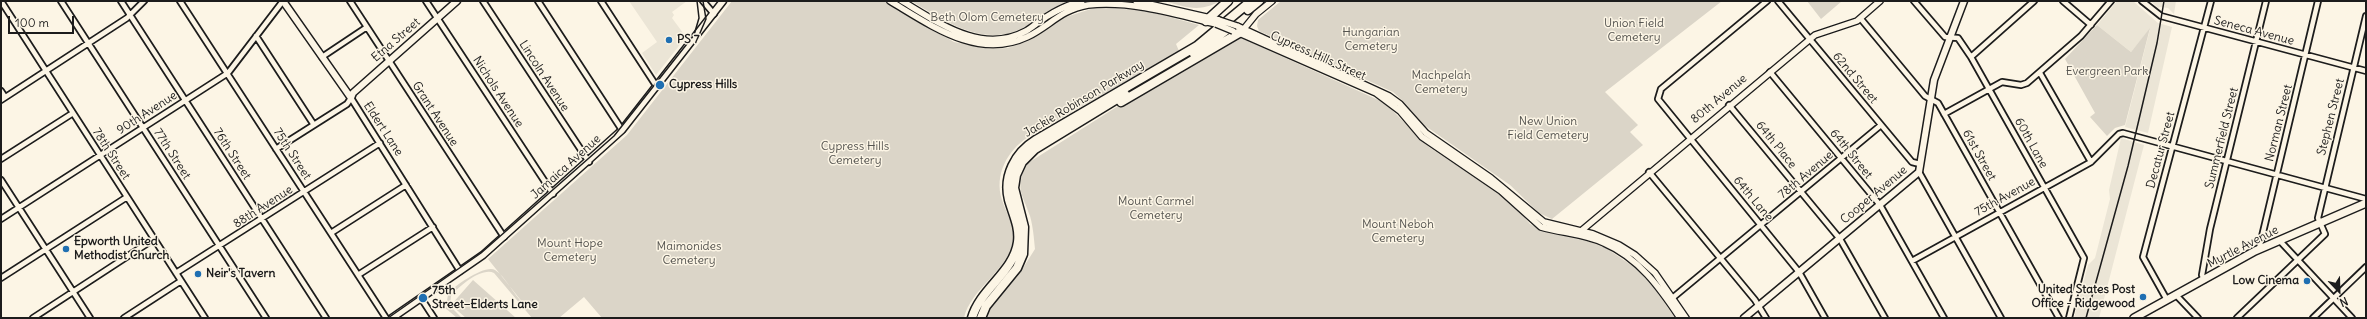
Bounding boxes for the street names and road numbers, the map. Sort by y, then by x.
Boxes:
street label: Seneca Avenue [2212,13,2296,49]
street label: Etna Street [369,15,423,65]
street label: Cypress Hills Street [1268,28,1368,84]
street label: Lincoln Avenue [516,38,572,114]
street label: 62nd Street [1829,49,1881,107]
street label: Nichols Avenue [470,54,526,130]
street label: Jackie Robinson Parkway [1021,57,1147,141]
street label: 80th Avenue [1688,71,1750,127]
street label: Stephen Street [2314,77,2348,157]
street label: Grant Avenue [409,79,461,149]
street label: Norman Street [2262,83,2296,163]
street label: Summerfield Street [2202,86,2242,190]
street label: 90th Avenue [114,88,180,138]
street label: Eldert Lane [360,99,406,159]
street label: Decatur Street [2144,110,2178,190]
street label: 60th Lane [2011,115,2051,171]
street label: 64th Place [1753,118,1799,172]
street label: 78th Street [89,125,133,183]
street label: 75th Street [270,125,314,183]
street label: 77th Street [150,126,194,182]
street label: 76th Street [210,126,254,182]
street label: 64th Street [1827,126,1875,182]
street label: 61st Street [1959,127,1999,183]
street label: Jamaica Avenue [528,132,604,202]
street label: 78th Avenue [1776,148,1836,202]
street label: Cooper Avenue [1838,163,1910,227]
street label: 64th Lane [1730,174,1776,224]
street label: 75th Avenue [1972,175,2038,219]
street label: 88th Avenue [231,182,295,232]
street label: Myrtle Avenue [2205,223,2281,271]

